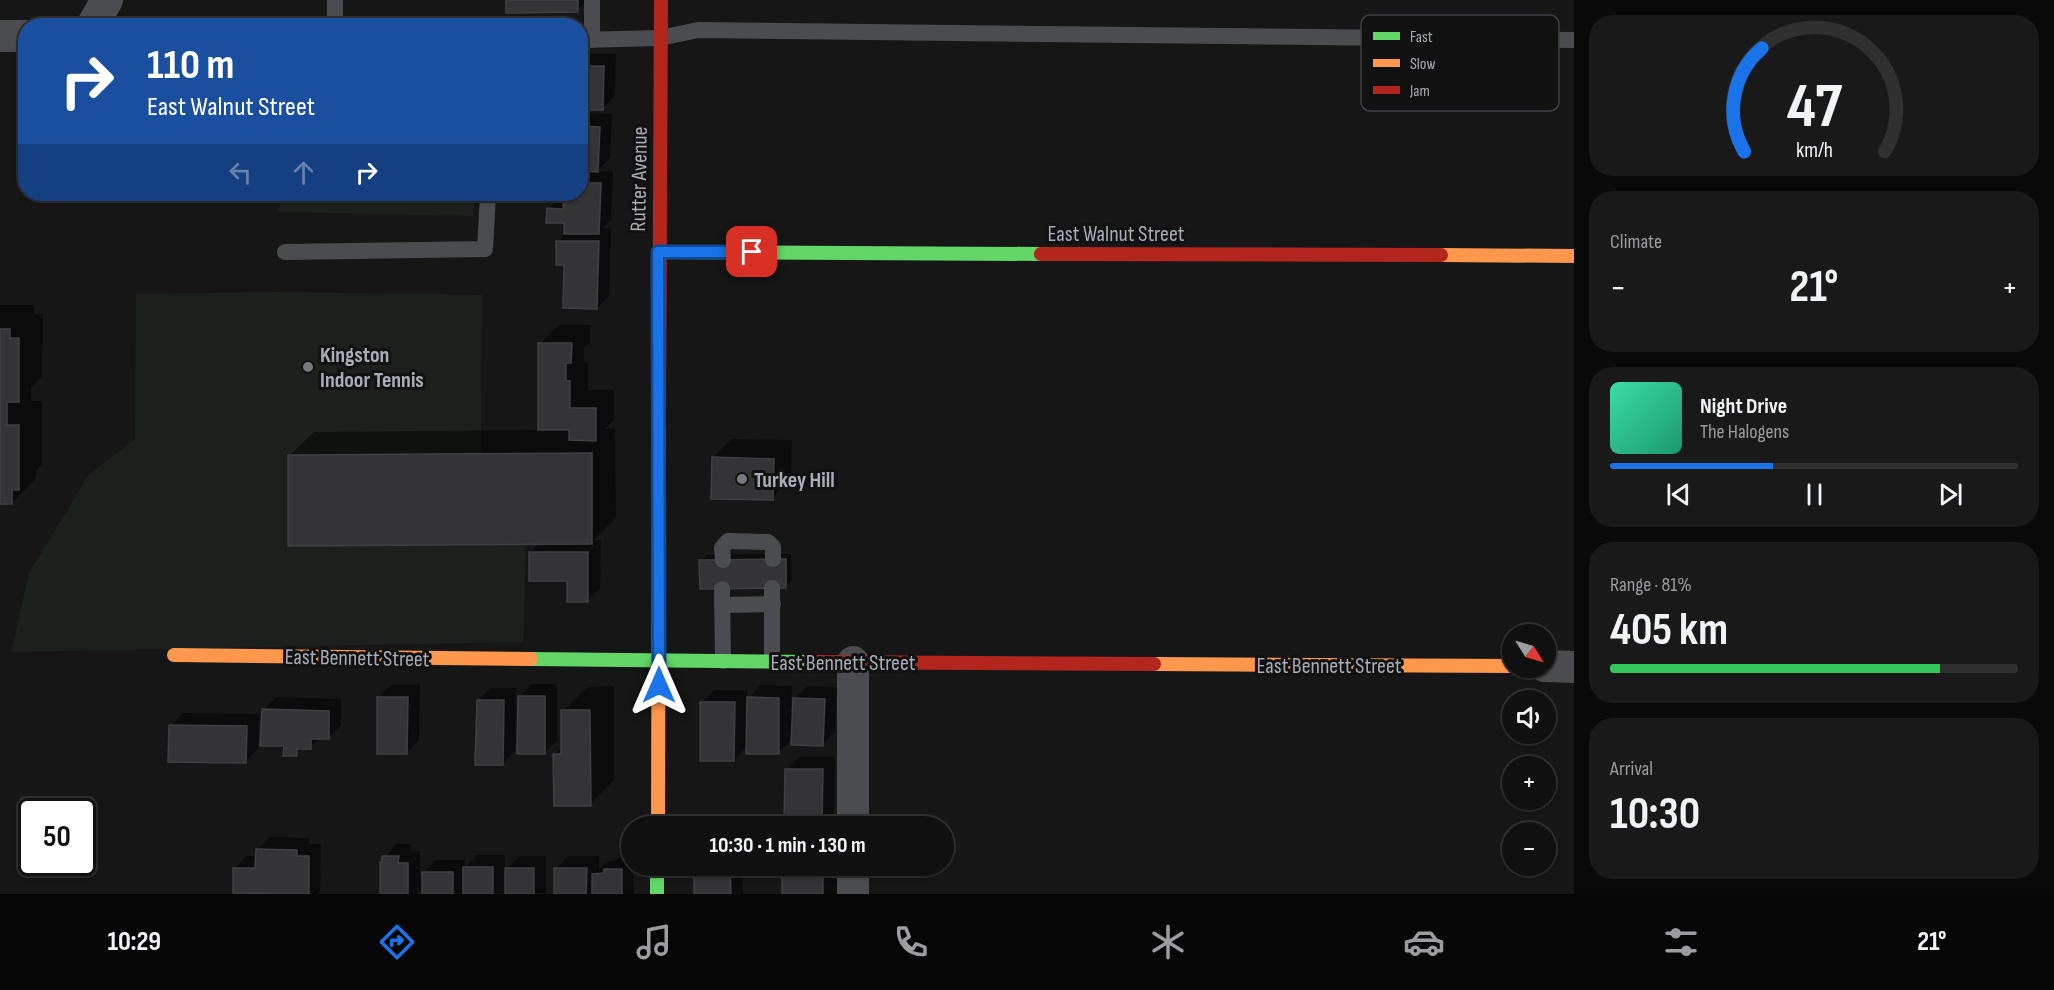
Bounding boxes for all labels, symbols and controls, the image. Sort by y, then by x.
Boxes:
legend [1361,15,1559,111]
text: Fast [1410,28,1433,47]
text: 110 m [147,40,234,91]
icon: right [48,42,126,120]
text: Slow [1410,55,1435,74]
text: 47 [1786,71,1842,146]
text: Jam [1409,82,1430,101]
text: East Walnut Street [147,91,315,123]
street label: Rutter Avenue [625,126,654,232]
text: km/h [1795,139,1833,164]
icon: left [224,156,257,189]
icon: ahead [287,156,320,189]
icon: right [350,156,383,189]
street label: East Walnut Street [1048,221,1185,248]
pin [726,226,777,277]
text: Climate [1610,230,1662,254]
icon: arrive [735,235,768,268]
text: 21° [1790,260,1838,315]
text: − [1610,268,1626,308]
text: + [2002,268,2018,308]
place label: Kingston Indoor Tennis [320,342,424,394]
marker: Kingston Indoor Tennis [301,360,315,374]
text: Night Drive [1700,393,1787,420]
text: The Halogens [1700,420,1789,444]
place label: Turkey Hill [754,467,835,494]
marker: Turkey Hill [735,472,749,486]
icon: previous [1662,478,1695,511]
icon: pause [1798,478,1831,511]
icon: next [1934,478,1967,511]
text: Range · 81% [1610,573,1692,597]
text: 405 km [1610,603,1728,658]
north arrow [1502,624,1556,678]
map controls [1502,624,1556,876]
street label: East Bennett Street [284,644,430,673]
street label: East Bennett Street [771,650,916,677]
position arrow [627,653,691,717]
street label: East Bennett Street [1257,653,1402,680]
button: sound [1502,690,1556,744]
button: + [1502,756,1556,810]
text: Arrival [1610,757,1653,781]
text: 10:30 [1610,787,1700,842]
speed limit sign: 50 [18,798,96,876]
button: − [1502,822,1556,876]
text: 10:30 · 1 min · 130 m [709,832,866,859]
icon: directions [376,921,418,963]
icon: music [633,921,675,963]
icon: phone [890,921,932,963]
icon: climate [1147,921,1189,963]
icon: car [1403,921,1445,963]
icon: filters [1660,921,1702,963]
text: 10:29 [107,926,161,958]
text: 21° [1917,926,1947,958]

